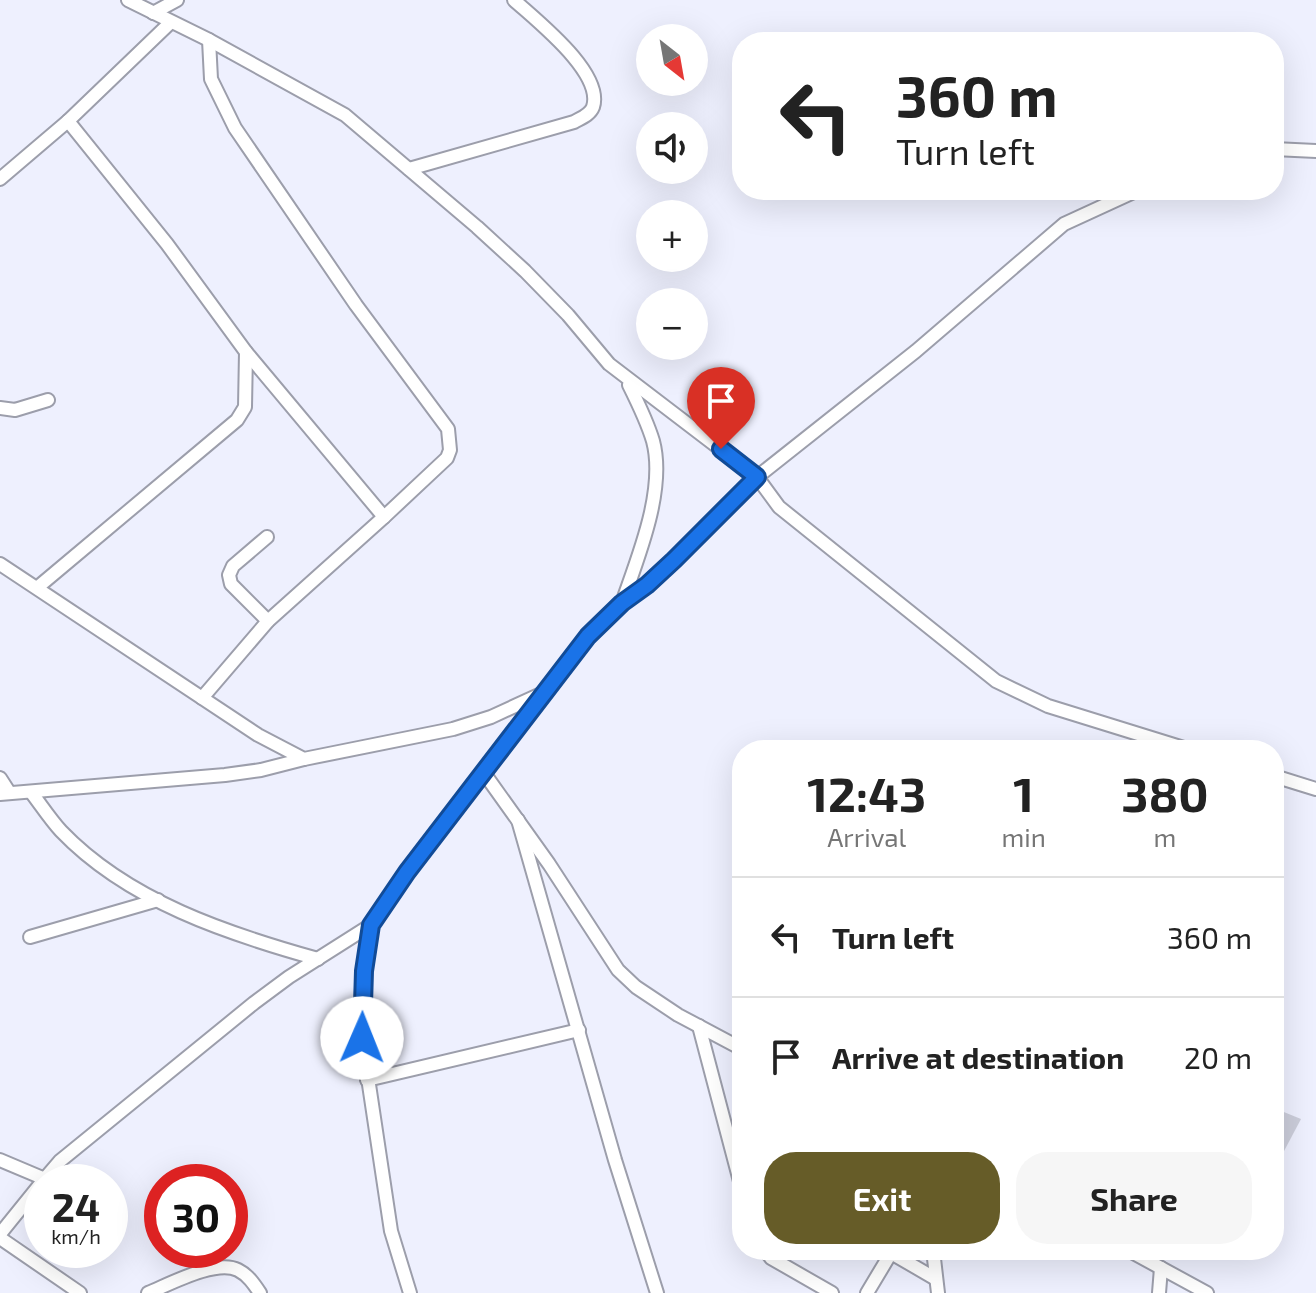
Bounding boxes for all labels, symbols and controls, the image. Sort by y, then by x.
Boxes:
north arrow [636,24,708,96]
map controls [636,24,708,360]
text: 360 m [896,61,1058,128]
icon: left [764,64,868,168]
button: sound [636,112,708,184]
text: Turn left [896,129,1035,172]
button: + [636,200,708,272]
button: − [636,288,708,360]
pin [687,367,755,449]
icon: arrive [699,379,743,423]
text: 12:43 [807,764,926,822]
text: 1 [1013,764,1034,822]
text: 380 [1121,764,1209,822]
text: Arrival [827,821,906,852]
text: min [1001,821,1046,852]
text: m [1154,821,1176,852]
icon: left [764,915,808,959]
text: Turn left [832,919,954,955]
text: 360 m [1167,919,1252,955]
position arrow [320,996,404,1080]
icon: arrive [764,1035,808,1079]
text: Arrive at destination [832,1039,1124,1075]
text: 20 m [1184,1039,1252,1075]
button: Exit [764,1152,1000,1244]
button: Share [1016,1152,1252,1244]
speed limit sign: 30 [144,1164,248,1268]
text: 24 [52,1182,100,1230]
text: km/h [51,1224,101,1248]

